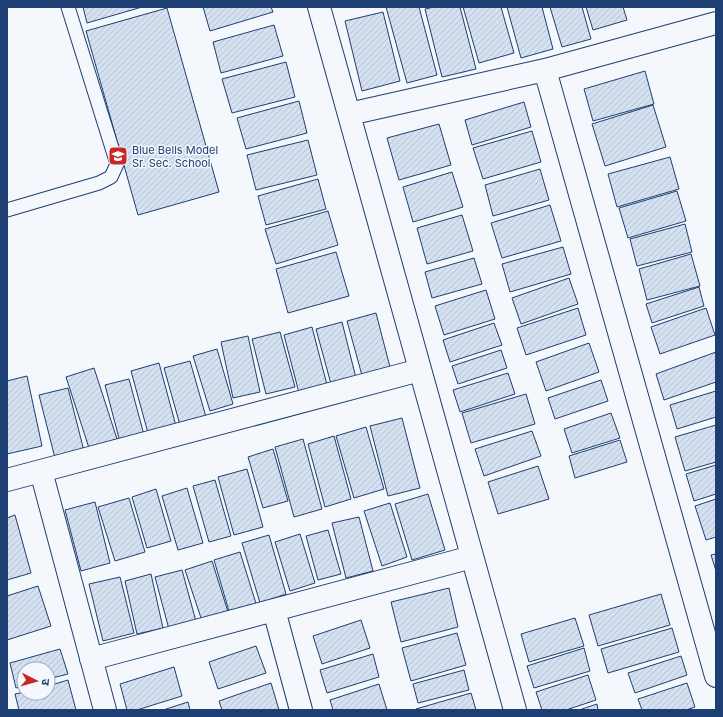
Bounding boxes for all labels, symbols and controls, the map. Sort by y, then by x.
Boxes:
place label: Blue Bells Model Sr. Sec. School [132,143,218,170]
school or university icon: Blue Bells Model Sr. Sec. School [107,145,129,167]
north arrow [16,661,56,701]
text: उ [39,678,53,687]

